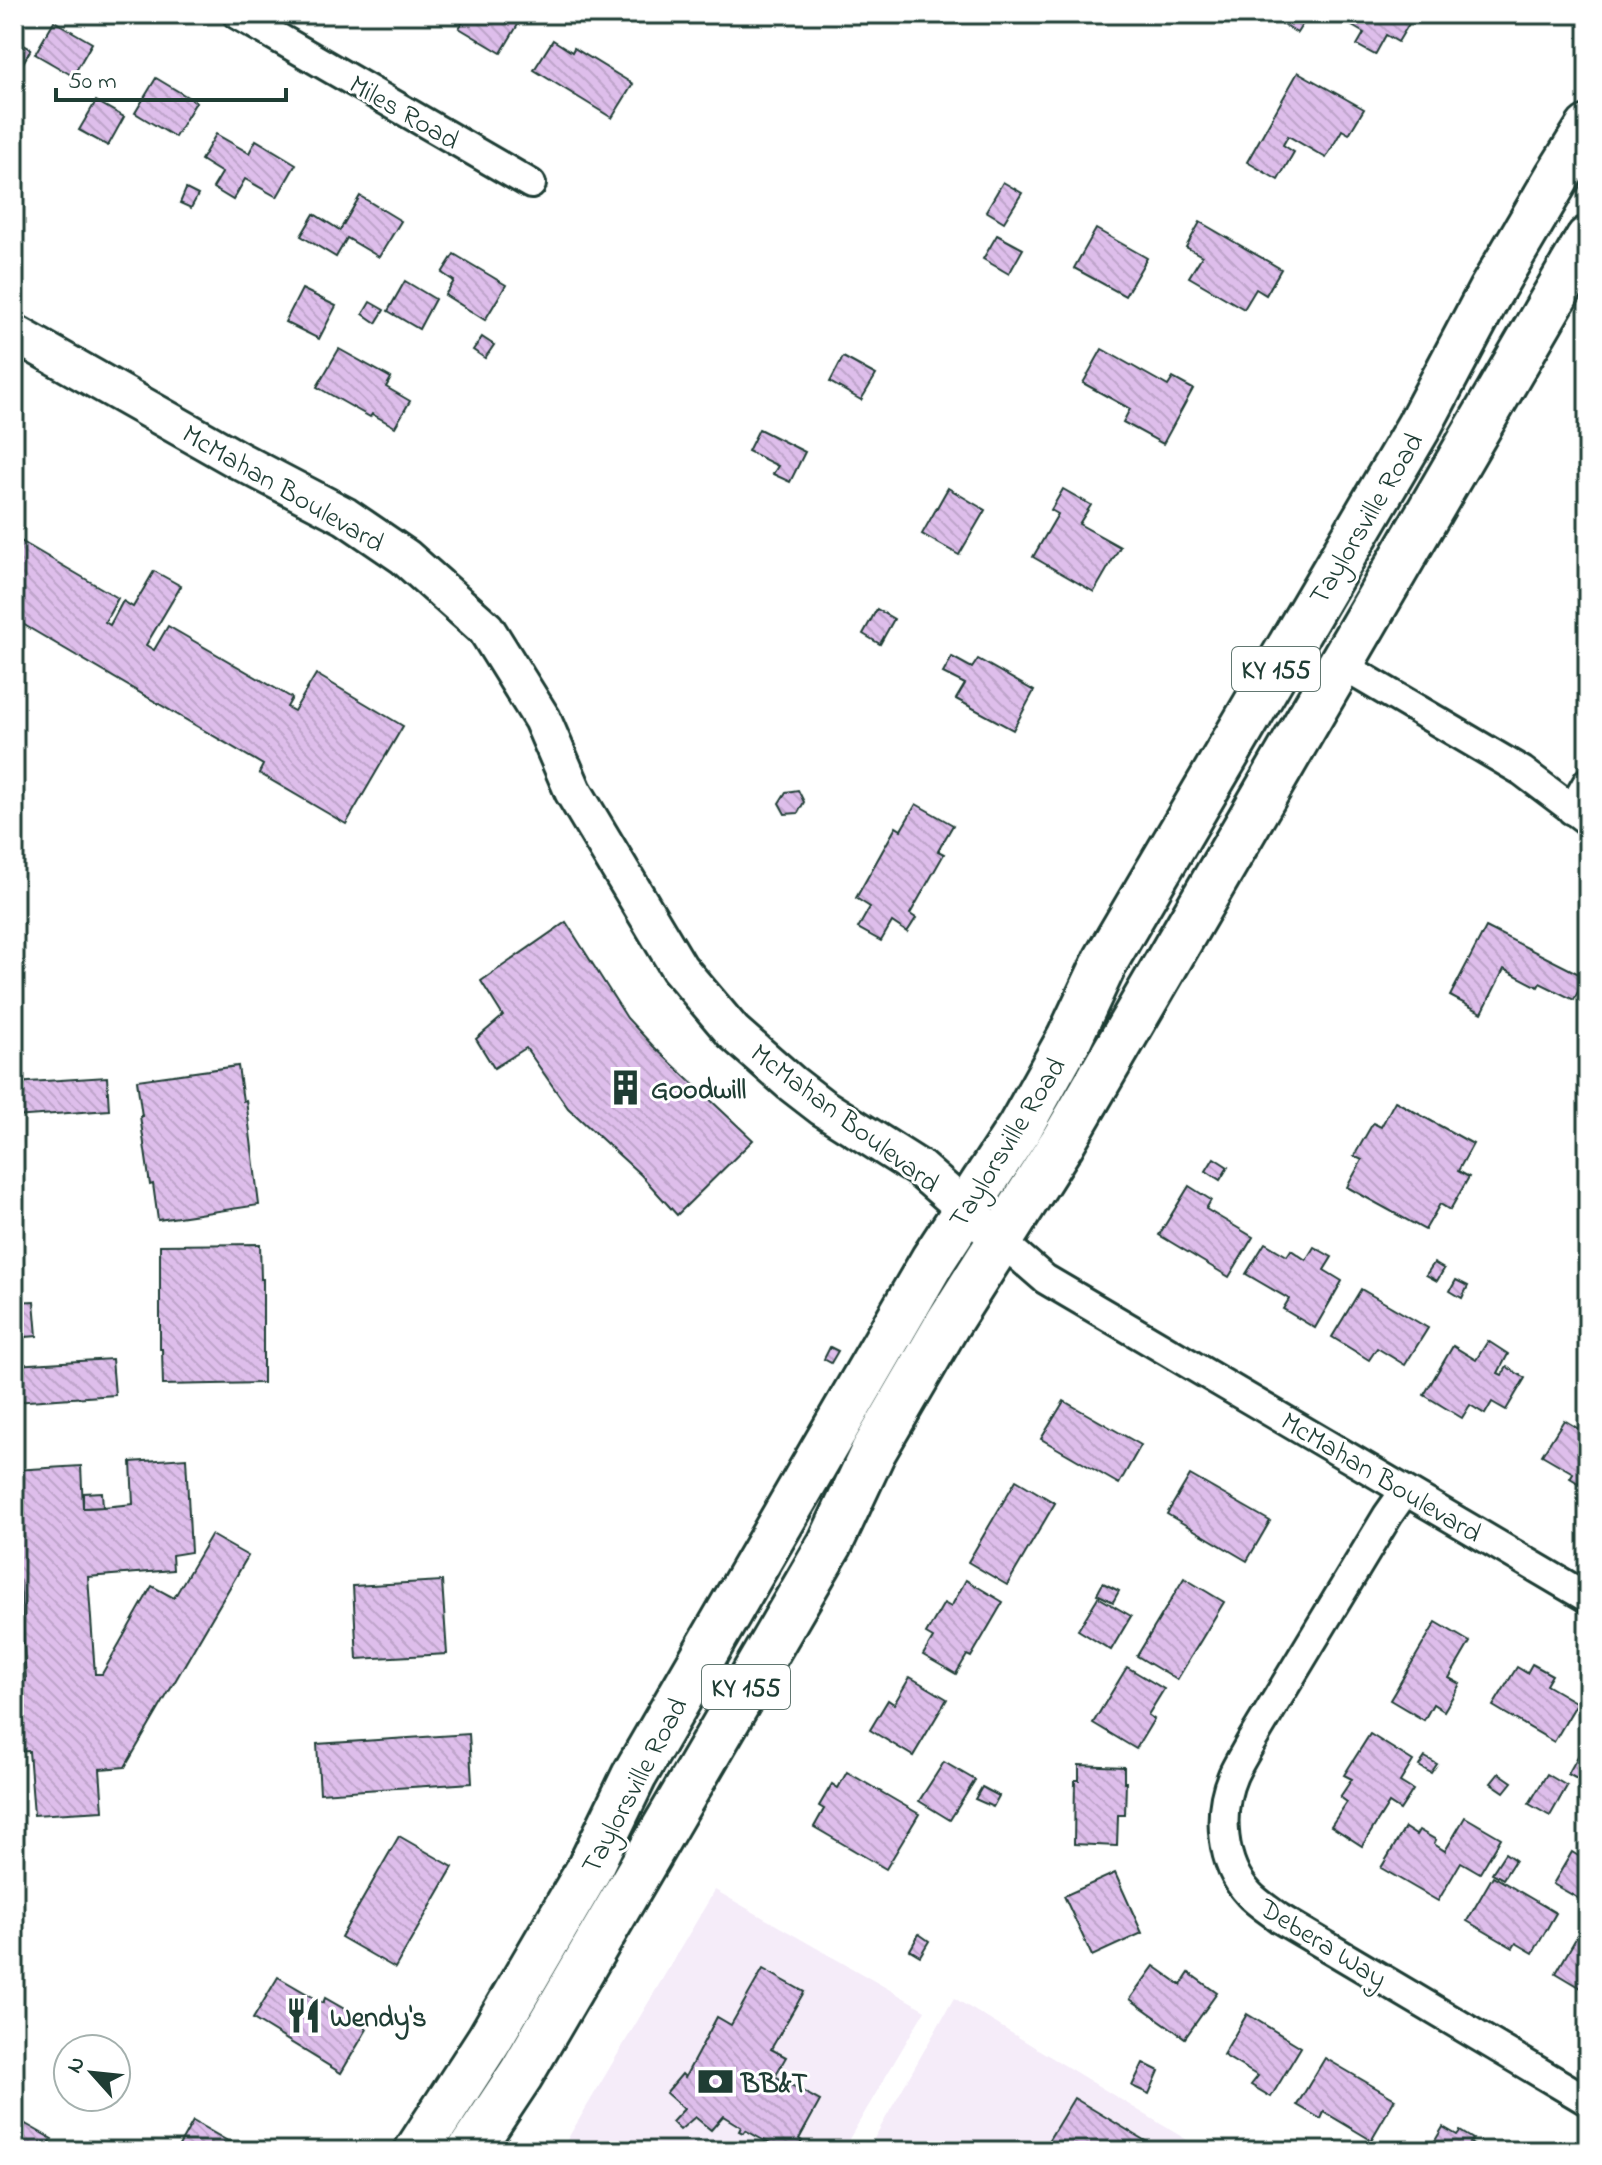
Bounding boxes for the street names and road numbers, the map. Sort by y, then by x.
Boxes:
street label: Miles Road [340,66,466,162]
street label: McMahan Boulevard [173,415,391,565]
street label: Taylorsville Road [1300,426,1436,614]
road number: KY 155 [1232,647,1320,691]
street label: McMahan Boulevard [741,1035,947,1205]
street label: Taylorsville Road [940,1050,1078,1237]
street label: McMahan Boulevard [1272,1403,1489,1555]
road number: KY 155 [702,1665,790,1709]
street label: Taylorsville Road [572,1691,700,1882]
street label: Debera Way [1250,1889,1394,2000]

